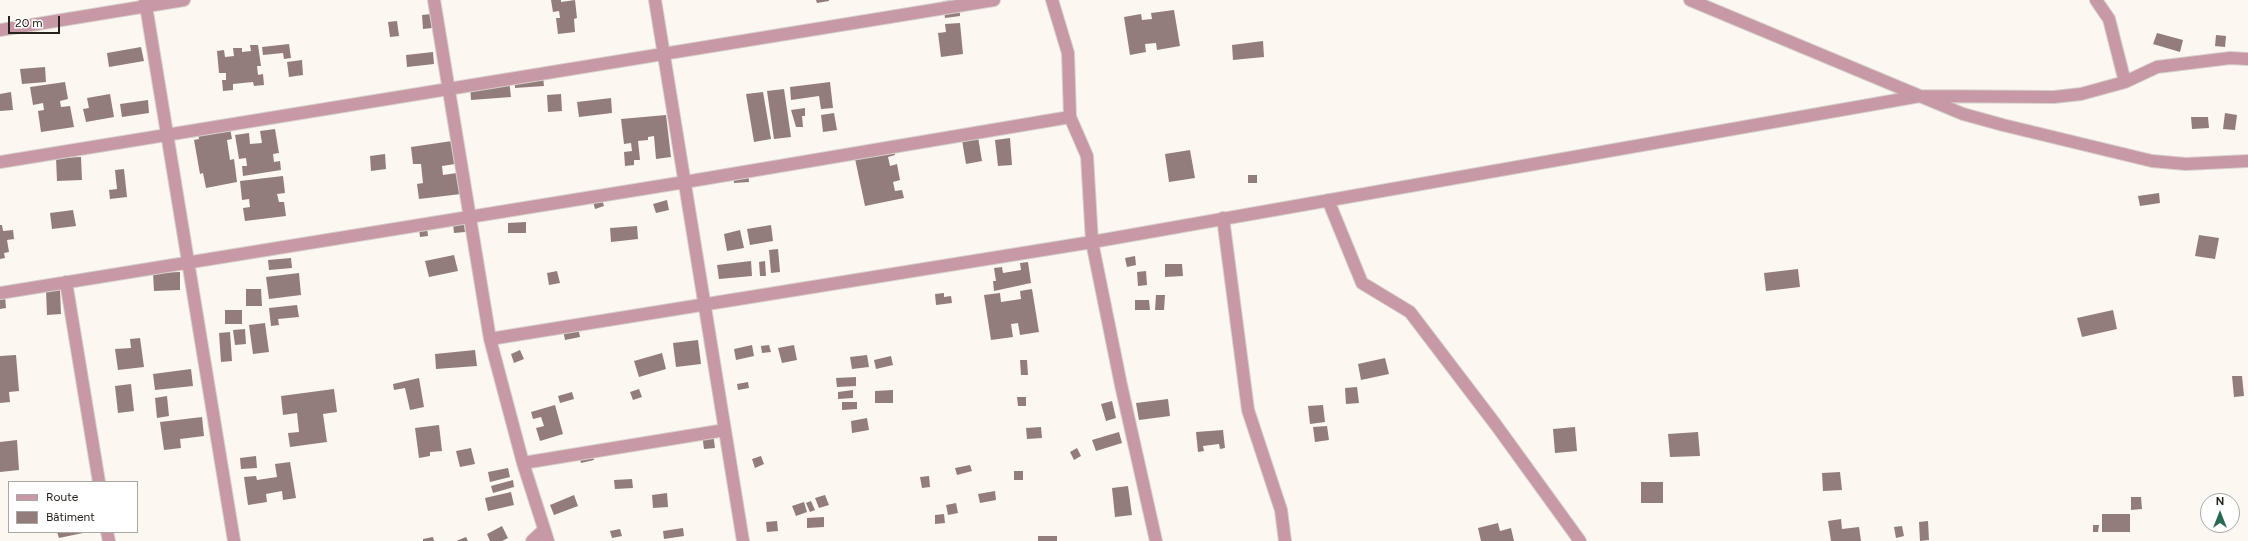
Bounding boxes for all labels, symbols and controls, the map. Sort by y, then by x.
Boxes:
scale bar [10,8,62,34]
text: 20 m [15,16,43,30]
legend [8,481,138,533]
text: Route [46,490,78,504]
north arrow [2200,493,2240,533]
text: N [2216,495,2224,508]
text: Bâtiment [46,510,95,524]

